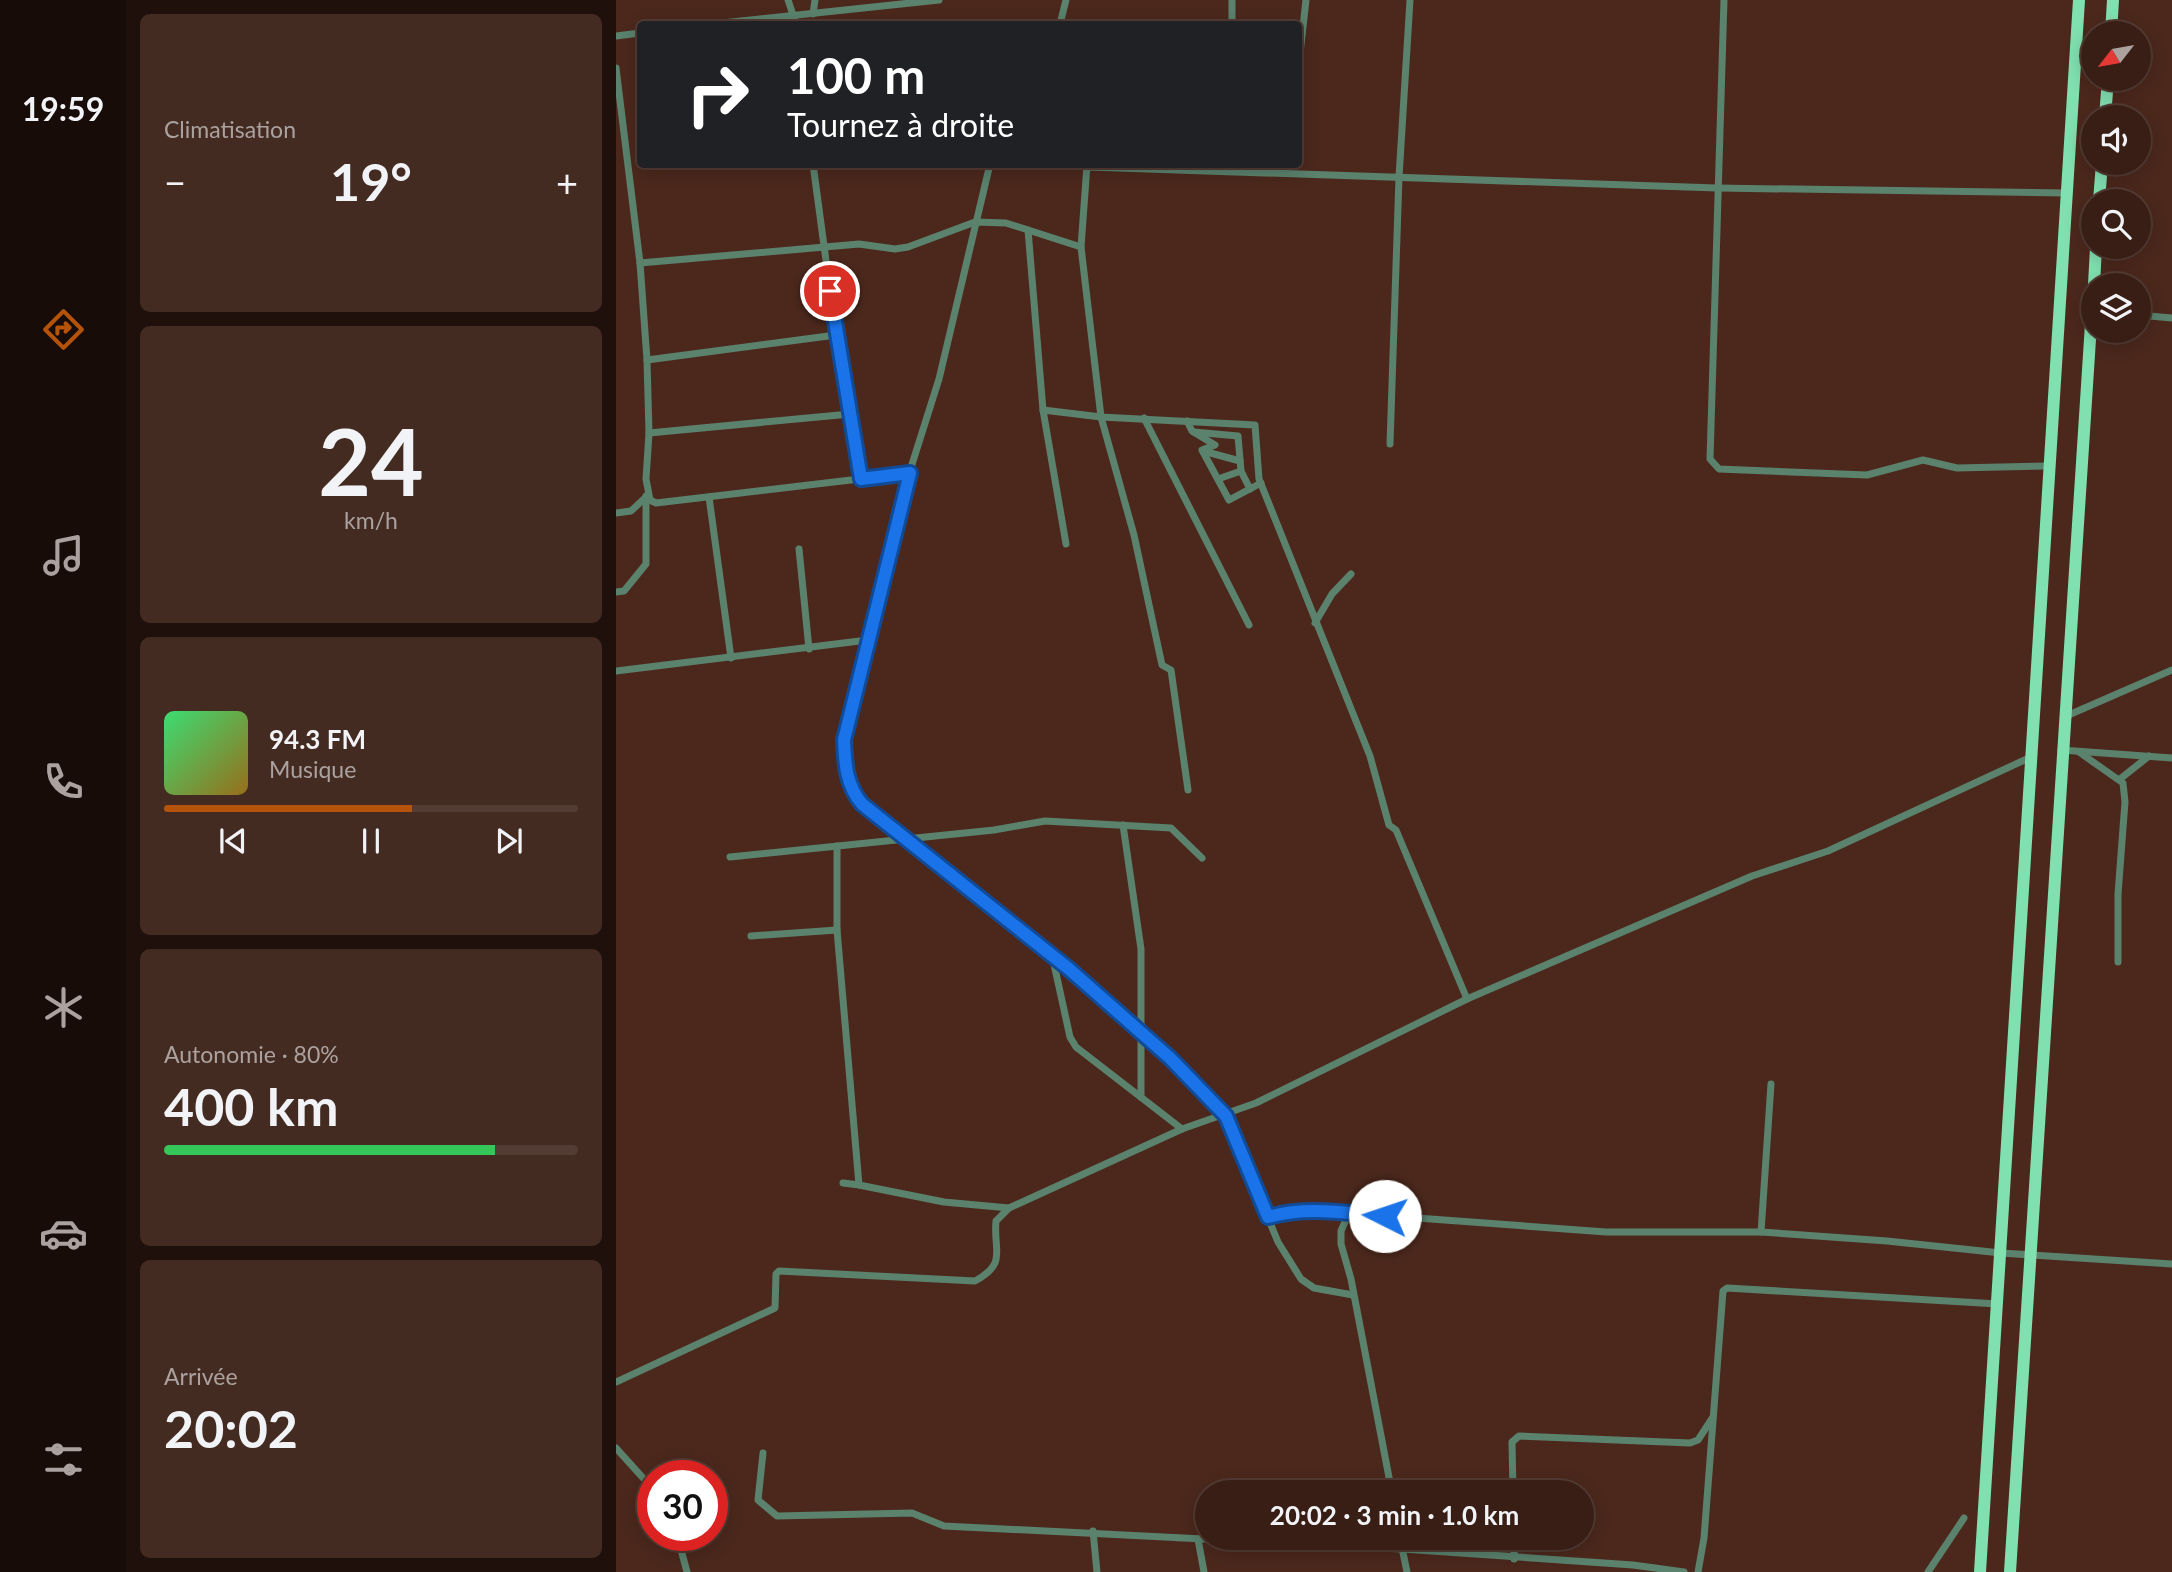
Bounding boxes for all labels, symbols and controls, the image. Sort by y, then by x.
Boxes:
north arrow [2081,21,2151,91]
map controls [2081,21,2151,343]
text: 100 m [787,46,925,104]
icon: right [672,49,763,140]
text: 19:59 [22,89,104,128]
text: Tournez à droite [787,105,1014,144]
button: sound [2081,105,2151,175]
text: Climatisation [164,115,296,143]
text: 19° [330,150,412,212]
text: − [164,159,186,205]
text: + [556,159,578,205]
button: search [2081,189,2151,259]
pin [800,261,860,321]
icon: arrive [811,272,849,310]
button: layers [2081,273,2151,343]
icon: directions [39,305,88,354]
text: 24 [318,406,424,515]
text: km/h [344,506,398,534]
icon: music [39,531,88,580]
text: 94.3 FM [269,723,366,755]
text: Musique [269,755,356,783]
icon: phone [39,757,88,806]
icon: previous [214,822,252,860]
icon: pause [352,822,390,860]
icon: next [490,822,528,860]
icon: climate [39,983,88,1032]
text: Autonomie · 80% [164,1040,339,1068]
text: 400 km [164,1075,338,1137]
position arrow [1348,1179,1422,1253]
icon: car [39,1209,88,1258]
text: Arrivée [164,1362,238,1390]
text: 20:02 [164,1397,298,1459]
icon: filters [39,1435,88,1484]
speed limit sign: 30 [637,1460,728,1551]
text: 20:02 · 3 min · 1.0 km [1270,1499,1519,1531]

